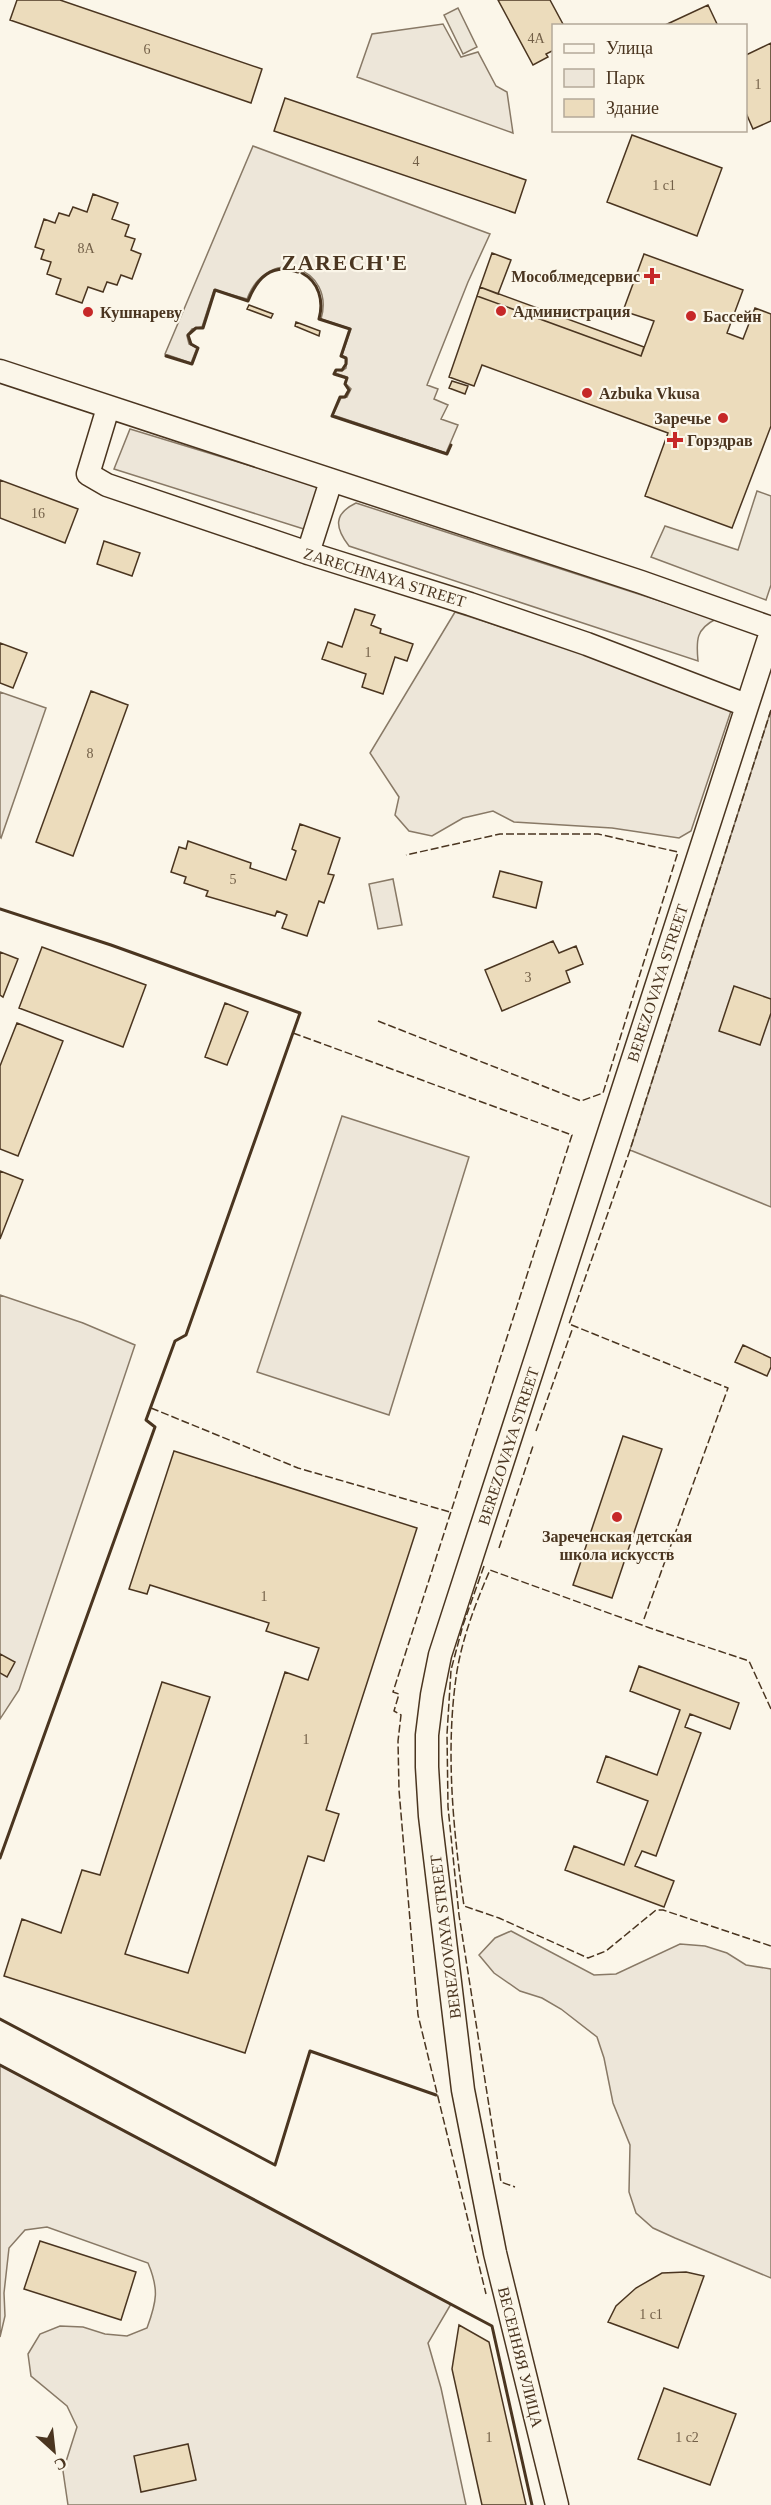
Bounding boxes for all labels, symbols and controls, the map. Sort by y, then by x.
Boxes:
legend [552,24,747,132]
house number: 4А [527,31,545,46]
text: Улица [606,38,653,58]
house number: 6 [144,42,151,57]
text: Парк [606,68,645,88]
house number: 1 [755,77,762,92]
text: Здание [606,98,659,118]
house number: 4 [413,154,420,169]
house number: 1 с1 [652,178,676,193]
house number: 8А [77,241,95,256]
district label: ZARECH'E [282,250,408,275]
place label: Мособлмедсервис [511,268,640,286]
marker: Мособлмедсервис [645,269,659,283]
place label: Администрация [513,303,631,321]
place label: Кушнареву [100,304,182,322]
marker: Администрация [494,304,508,318]
marker: Кушнареву [81,305,95,319]
place label: Бассейн [703,308,762,325]
marker: Бассейн [684,309,698,323]
place label: Azbuka Vkusa [599,385,700,402]
marker: Azbuka Vkusa [580,386,594,400]
place label: Заречье [654,410,711,428]
marker: Заречье [716,411,730,425]
place label: Горздрав [687,432,753,450]
marker: Горздрав [668,433,682,447]
house number: 16 [31,506,45,521]
street label: ZARECHNAYA STREET [302,545,468,610]
house number: 1 [365,645,372,660]
house number: 8 [87,746,94,761]
house number: 5 [230,872,237,887]
street label: BEREZOVAYA STREET [624,902,691,1064]
house number: 3 [525,970,532,985]
street label: BEREZOVAYA STREET [475,1365,542,1527]
marker: Зареченская детская школа искусств [610,1510,624,1524]
place label: Зареченская детская школа искусств [542,1528,692,1564]
house number: 1 [261,1589,268,1604]
house number: 1 [303,1732,310,1747]
street label: BEREZOVAYA STREET [427,1854,464,2020]
street label: ВЕСЕННЯЯ УЛИЦА [494,2285,546,2430]
house number: 1 с1 [639,2307,663,2322]
north arrow [24,2421,84,2481]
house number: 1 [486,2430,493,2445]
house number: 1 с2 [675,2430,699,2445]
text: С [52,2454,70,2474]

